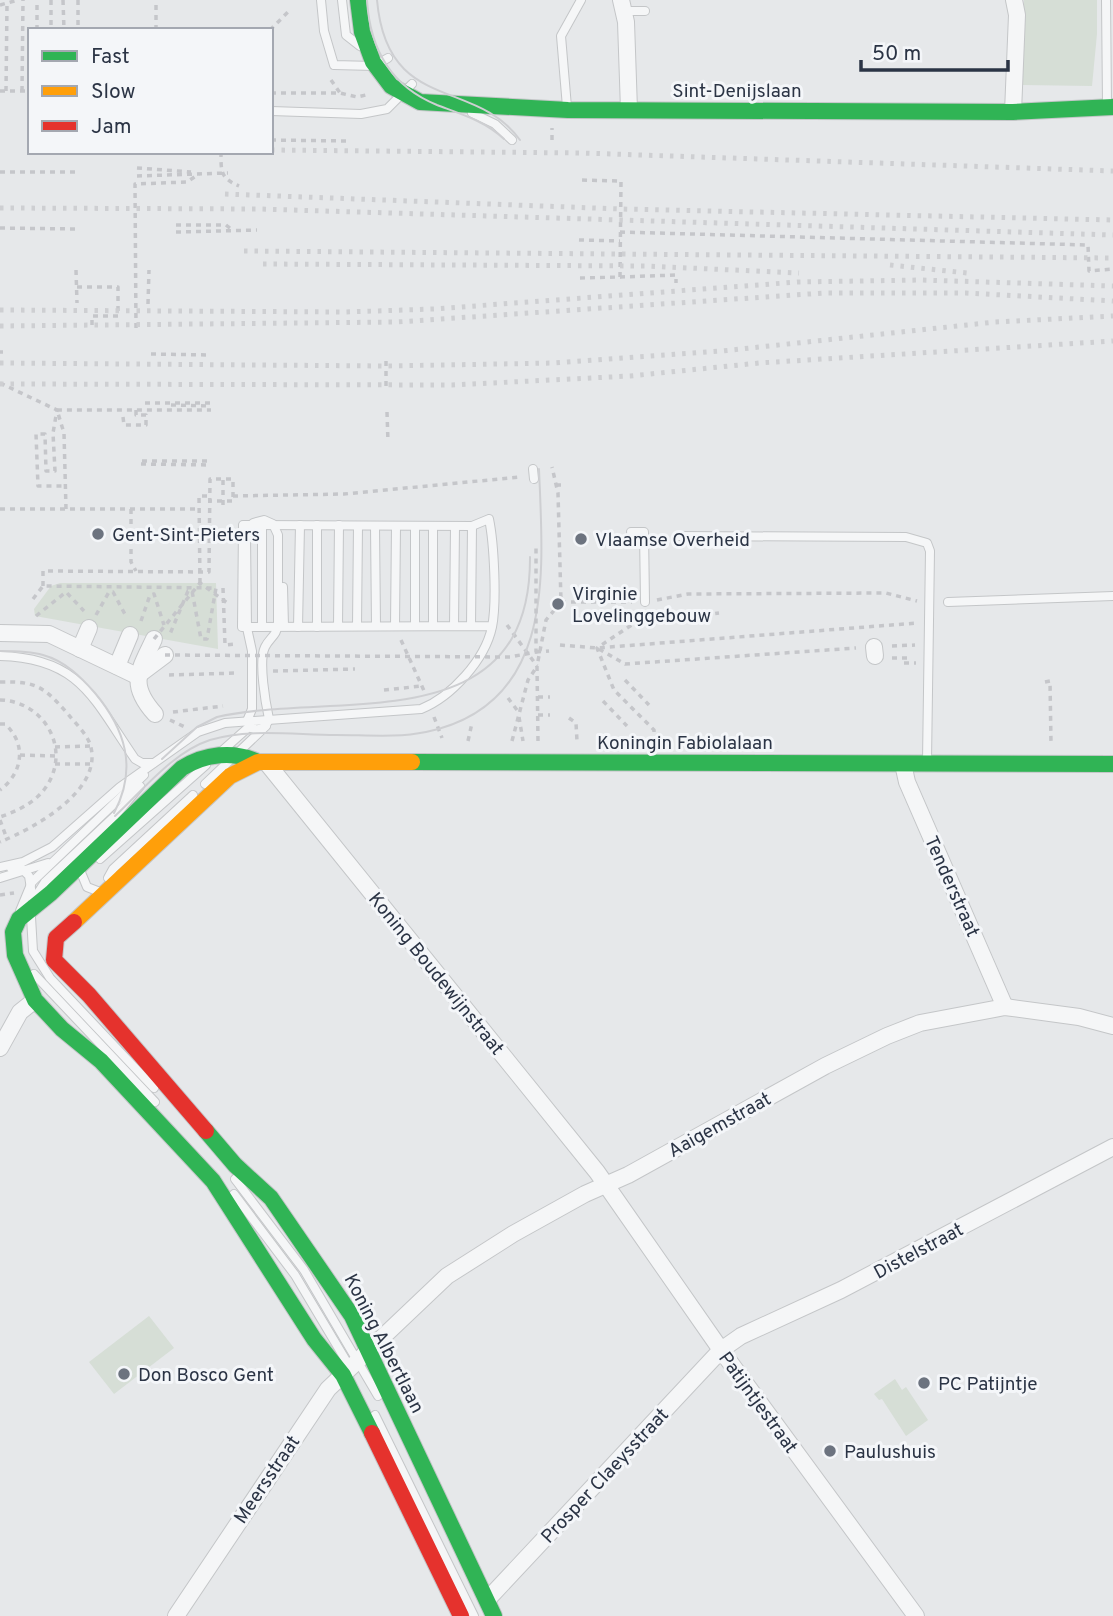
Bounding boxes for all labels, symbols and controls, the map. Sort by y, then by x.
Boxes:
legend [28,28,273,154]
scale bar [861,28,1008,72]
text: 50 m [872,41,921,68]
text: Fast [91,44,130,71]
text: Slow [91,79,136,106]
street label: Sint-Denijslaan [672,80,802,104]
text: Jam [91,114,132,141]
place label: Gent-Sint-Pieters [112,524,260,548]
marker: Gent-Sint-Pieters [90,526,106,542]
place label: Vlaamse Overheid [595,529,750,553]
marker: Vlaamse Overheid [573,531,589,547]
place label: Virginie Lovelinggebouw [572,583,711,629]
marker: Virginie Lovelinggebouw [550,596,566,612]
street label: Koningin Fabiolalaan [597,732,773,756]
street label: Tenderstraat [918,833,984,941]
street label: Koning Boudewijnstraat [362,888,508,1060]
street label: Aaigemstraat [664,1088,776,1164]
street label: Distelstraat [870,1218,968,1285]
street label: Koning Albertlaan [338,1270,429,1418]
street label: Patijntjestraat [712,1348,802,1459]
place label: Don Bosco Gent [138,1364,274,1388]
marker: Don Bosco Gent [116,1366,132,1382]
place label: PC Patijntje [938,1373,1038,1397]
marker: PC Patijntje [916,1375,932,1391]
street label: Prosper Claeysstraat [536,1404,674,1549]
street label: Meersstraat [229,1431,306,1529]
place label: Paulushuis [844,1441,936,1465]
marker: Paulushuis [822,1443,838,1459]

